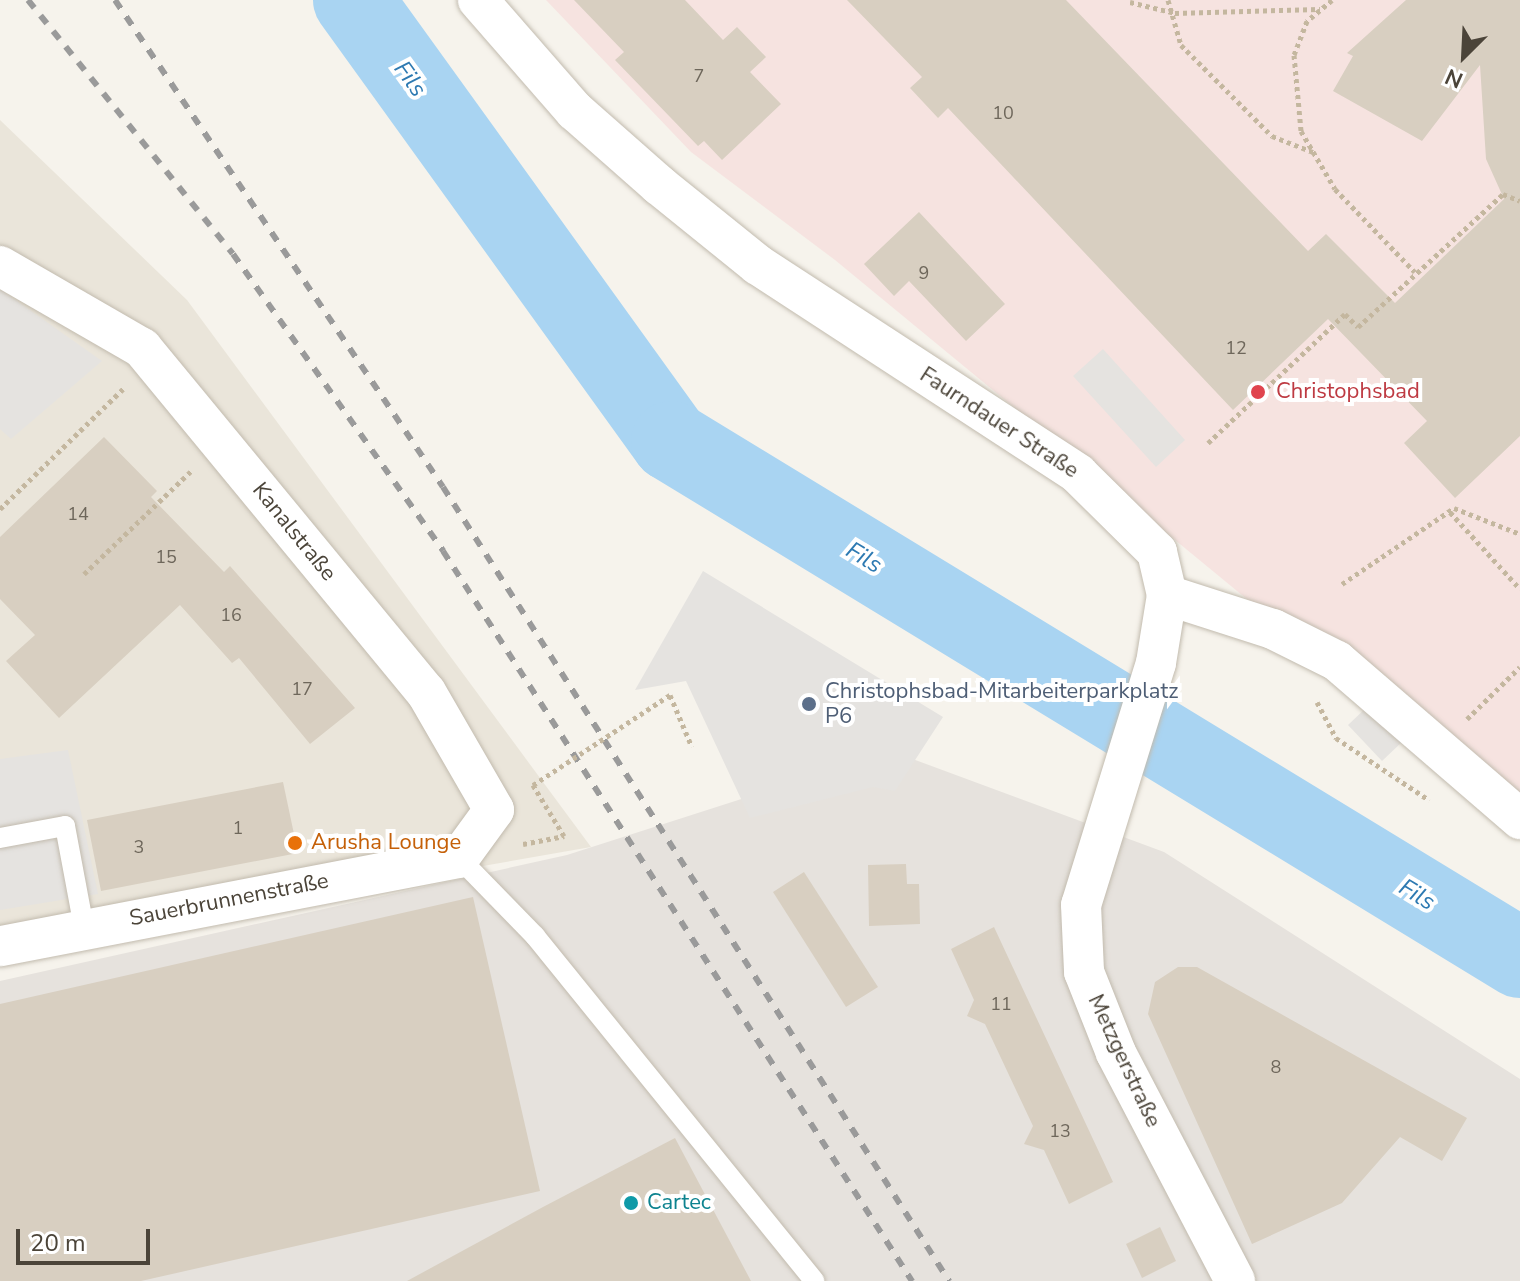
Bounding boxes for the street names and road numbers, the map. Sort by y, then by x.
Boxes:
street label: Faurndauer Straße [915,362,1083,484]
street label: Kanalstraße [246,478,342,586]
street label: Sauerbrunnenstraße [127,868,331,932]
street label: Metzgerstraße [1082,990,1166,1132]

